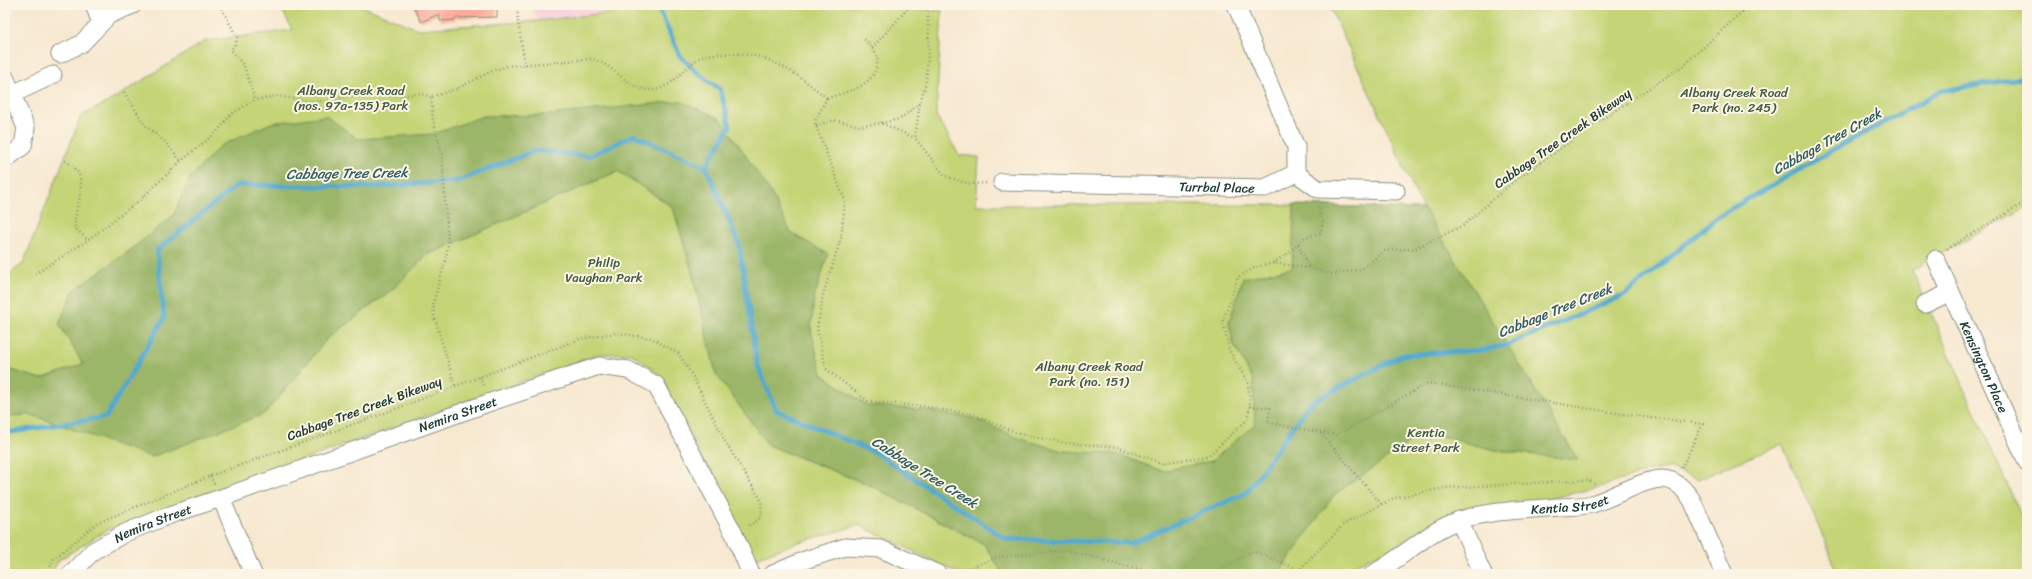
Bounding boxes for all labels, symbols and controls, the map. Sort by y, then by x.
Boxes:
park label: Albany Creek Road (nos. 97a-135) Park [294,79,408,117]
park label: Albany Creek Road Park (no. 245) [1679,81,1789,119]
street label: Cabbage Tree Creek Bikeway [1489,82,1636,195]
water label: Cabbage Tree Creek [1768,100,1888,182]
water label: Cabbage Tree Creek [286,160,410,187]
street label: Turrbal Place [1179,175,1255,200]
park label: Philip Vaughan Park [565,251,643,289]
water label: Cabbage Tree Creek [1494,276,1618,345]
street label: Kensington Place [1953,317,2015,417]
park label: Albany Creek Road Park (no. 151) [1034,355,1144,393]
street label: Cabbage Tree Creek Bikeway [283,370,445,447]
street label: Nemira Street [415,390,501,439]
park label: Kentia Street Park [1392,421,1460,459]
water label: Cabbage Tree Creek [867,430,984,516]
street label: Kentia Street [1530,488,1613,521]
street label: Nemira Street [109,497,195,549]

